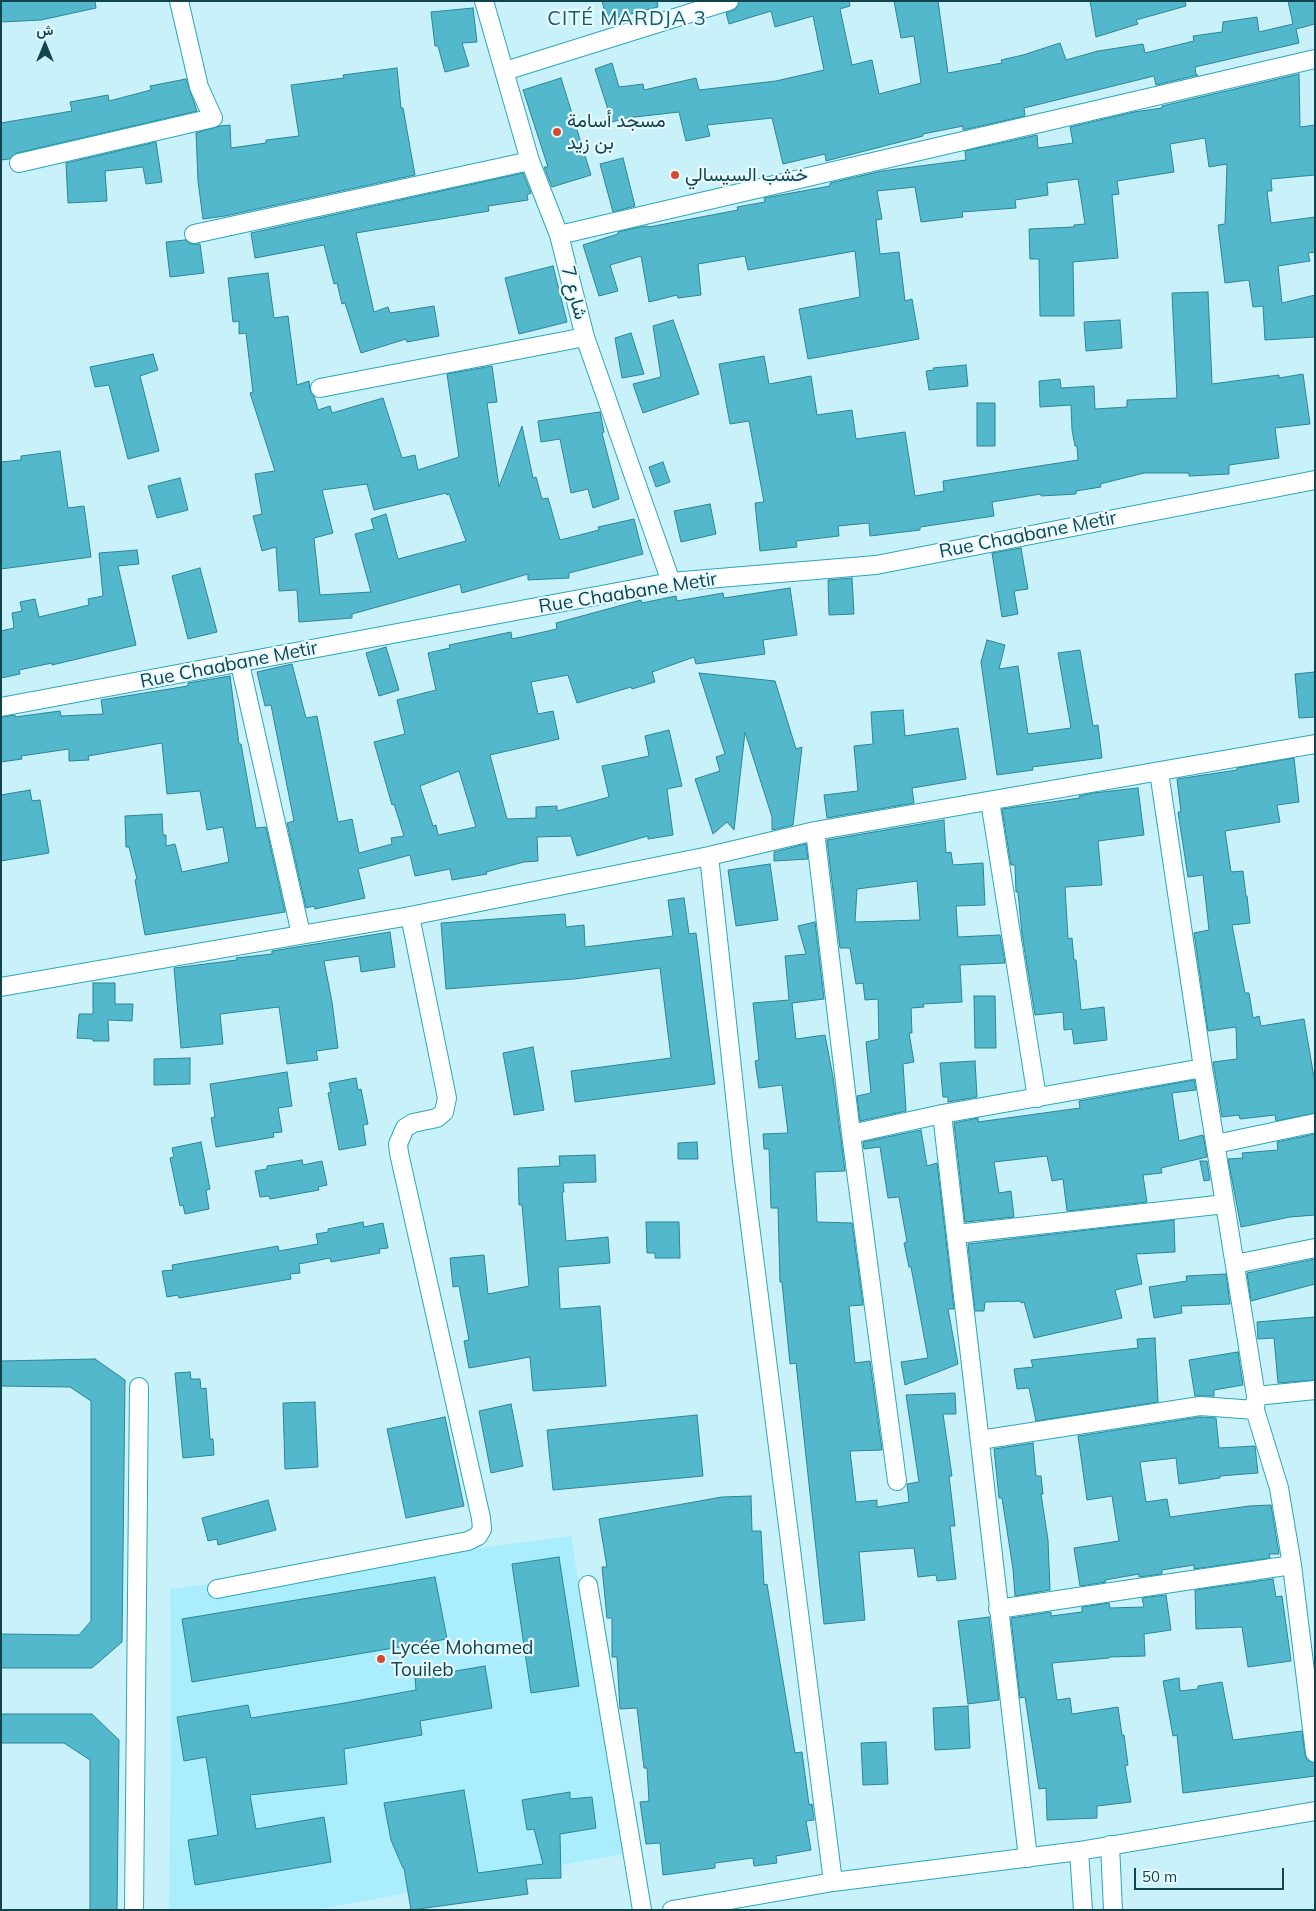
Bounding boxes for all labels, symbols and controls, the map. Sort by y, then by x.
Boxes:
district label: CITÉ MARDJA 3 [546,7,708,31]
north arrow [20,20,70,70]
text: ش [37,21,53,39]
place label: مسجد أسامة بن زيد [567,110,666,154]
marker: مسجد أسامة بن زيد [551,126,563,138]
place label: خشب السيسالي [685,164,808,186]
marker: خشب السيسالي [669,169,681,181]
street label: شارع 7 [556,264,592,322]
street label: Rue Chaabane Metir [937,507,1119,563]
street label: Rue Chaabane Metir [537,568,719,618]
street label: Rue Chaabane Metir [138,637,320,693]
place label: Lycée Mohamed Touileb [391,1637,533,1681]
marker: Lycée Mohamed Touileb [375,1653,387,1665]
scale bar [1136,1858,1286,1890]
text: 50 m [1142,1867,1177,1886]

